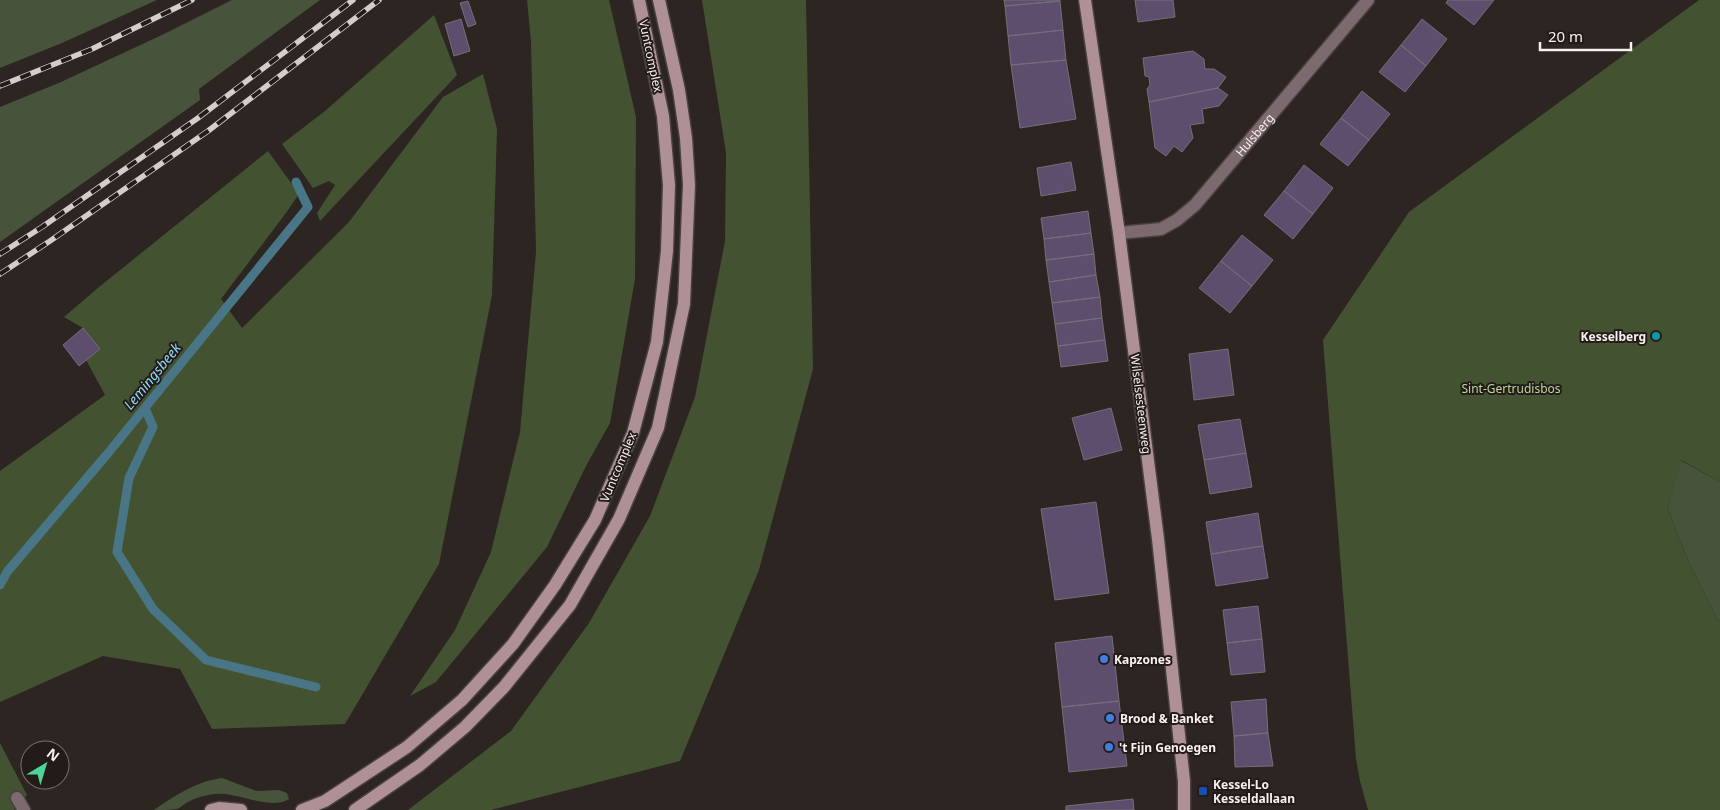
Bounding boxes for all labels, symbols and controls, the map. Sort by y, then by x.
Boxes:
street label: Vuntcomplex [635,18,667,95]
scale bar [1540,20,1631,52]
text: 20 m [1548,26,1583,46]
street label: Hulsberg [1231,109,1277,160]
place label: Kesselberg [1581,328,1646,345]
marker: Kesselberg [1650,330,1662,342]
water label: Lemingsbeek [119,338,185,413]
street label: Wilselsesteenweg [1126,353,1156,455]
park label: Sint-Gertrudisbos [1461,380,1561,397]
street label: Vuntcomplex [596,429,641,504]
place label: Kapzones [1114,651,1171,668]
marker: Kapzones [1098,653,1110,665]
place label: Brood & Banket [1120,710,1214,727]
marker: Brood & Banket [1104,712,1116,724]
place label: 't Fijn Genoegen [1119,739,1216,756]
north arrow [20,740,70,790]
marker: 't Fijn Genoegen [1103,741,1115,753]
text: N [43,743,64,765]
place label: Kessel-Lo Kesseldallaan [1213,776,1295,807]
marker: Kessel-Lo Kesseldallaan [1197,785,1209,797]

